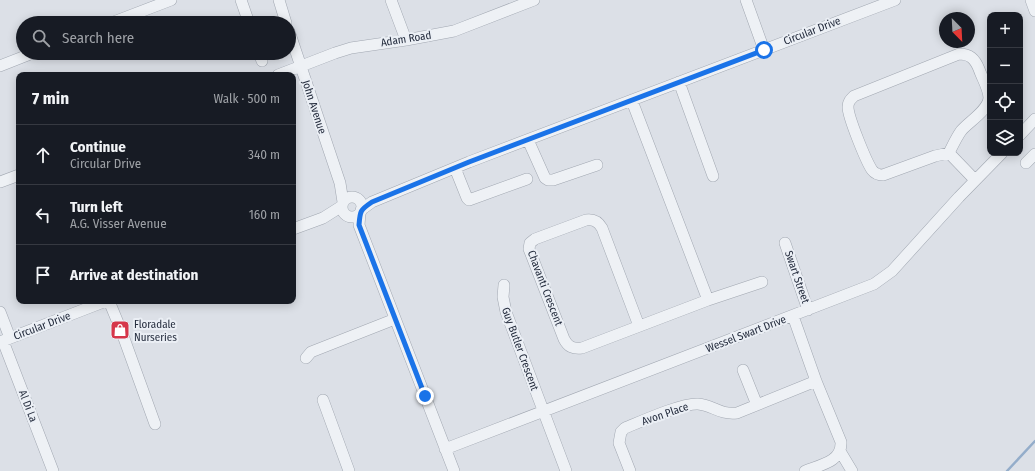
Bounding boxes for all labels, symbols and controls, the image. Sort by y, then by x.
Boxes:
north arrow [939,12,975,48]
map controls [987,12,1023,156]
button: + [987,12,1023,48]
street label: Circular Drive [782,14,842,48]
search box [16,16,296,60]
icon: search [30,27,52,49]
text: Search here [62,29,134,47]
street label: Adam Road [380,29,432,49]
route start [755,41,773,59]
button: − [987,48,1023,84]
street label: John Avenue [299,78,329,136]
button: locate [987,84,1023,120]
text: 7 min [32,88,69,109]
text: Walk · 500 m [213,91,280,106]
button: layers [987,120,1023,156]
text: Continue [70,138,126,156]
icon: ahead [32,144,54,166]
text: 340 m [248,147,280,162]
text: Circular Drive [70,156,141,171]
text: Turn left [70,198,123,216]
icon: left [32,204,54,226]
text: 160 m [249,207,280,222]
text: A.G. Visser Avenue [70,216,167,231]
street label: Chavanti Crescent [525,248,566,328]
street label: Swart Street [782,249,812,305]
icon: arrive [32,264,54,286]
text: Arrive at destination [70,266,198,284]
street label: Guy Butler Crescent [499,305,541,393]
street label: Circular Drive [12,309,72,343]
street label: Wessel Swart Drive [704,313,788,355]
place label: Floradale Nurseries [134,318,177,344]
shop icon: Floradale Nurseries [109,319,131,341]
route end [416,387,434,405]
street label: Al Di La [16,388,40,424]
street label: Avon Place [640,400,690,428]

